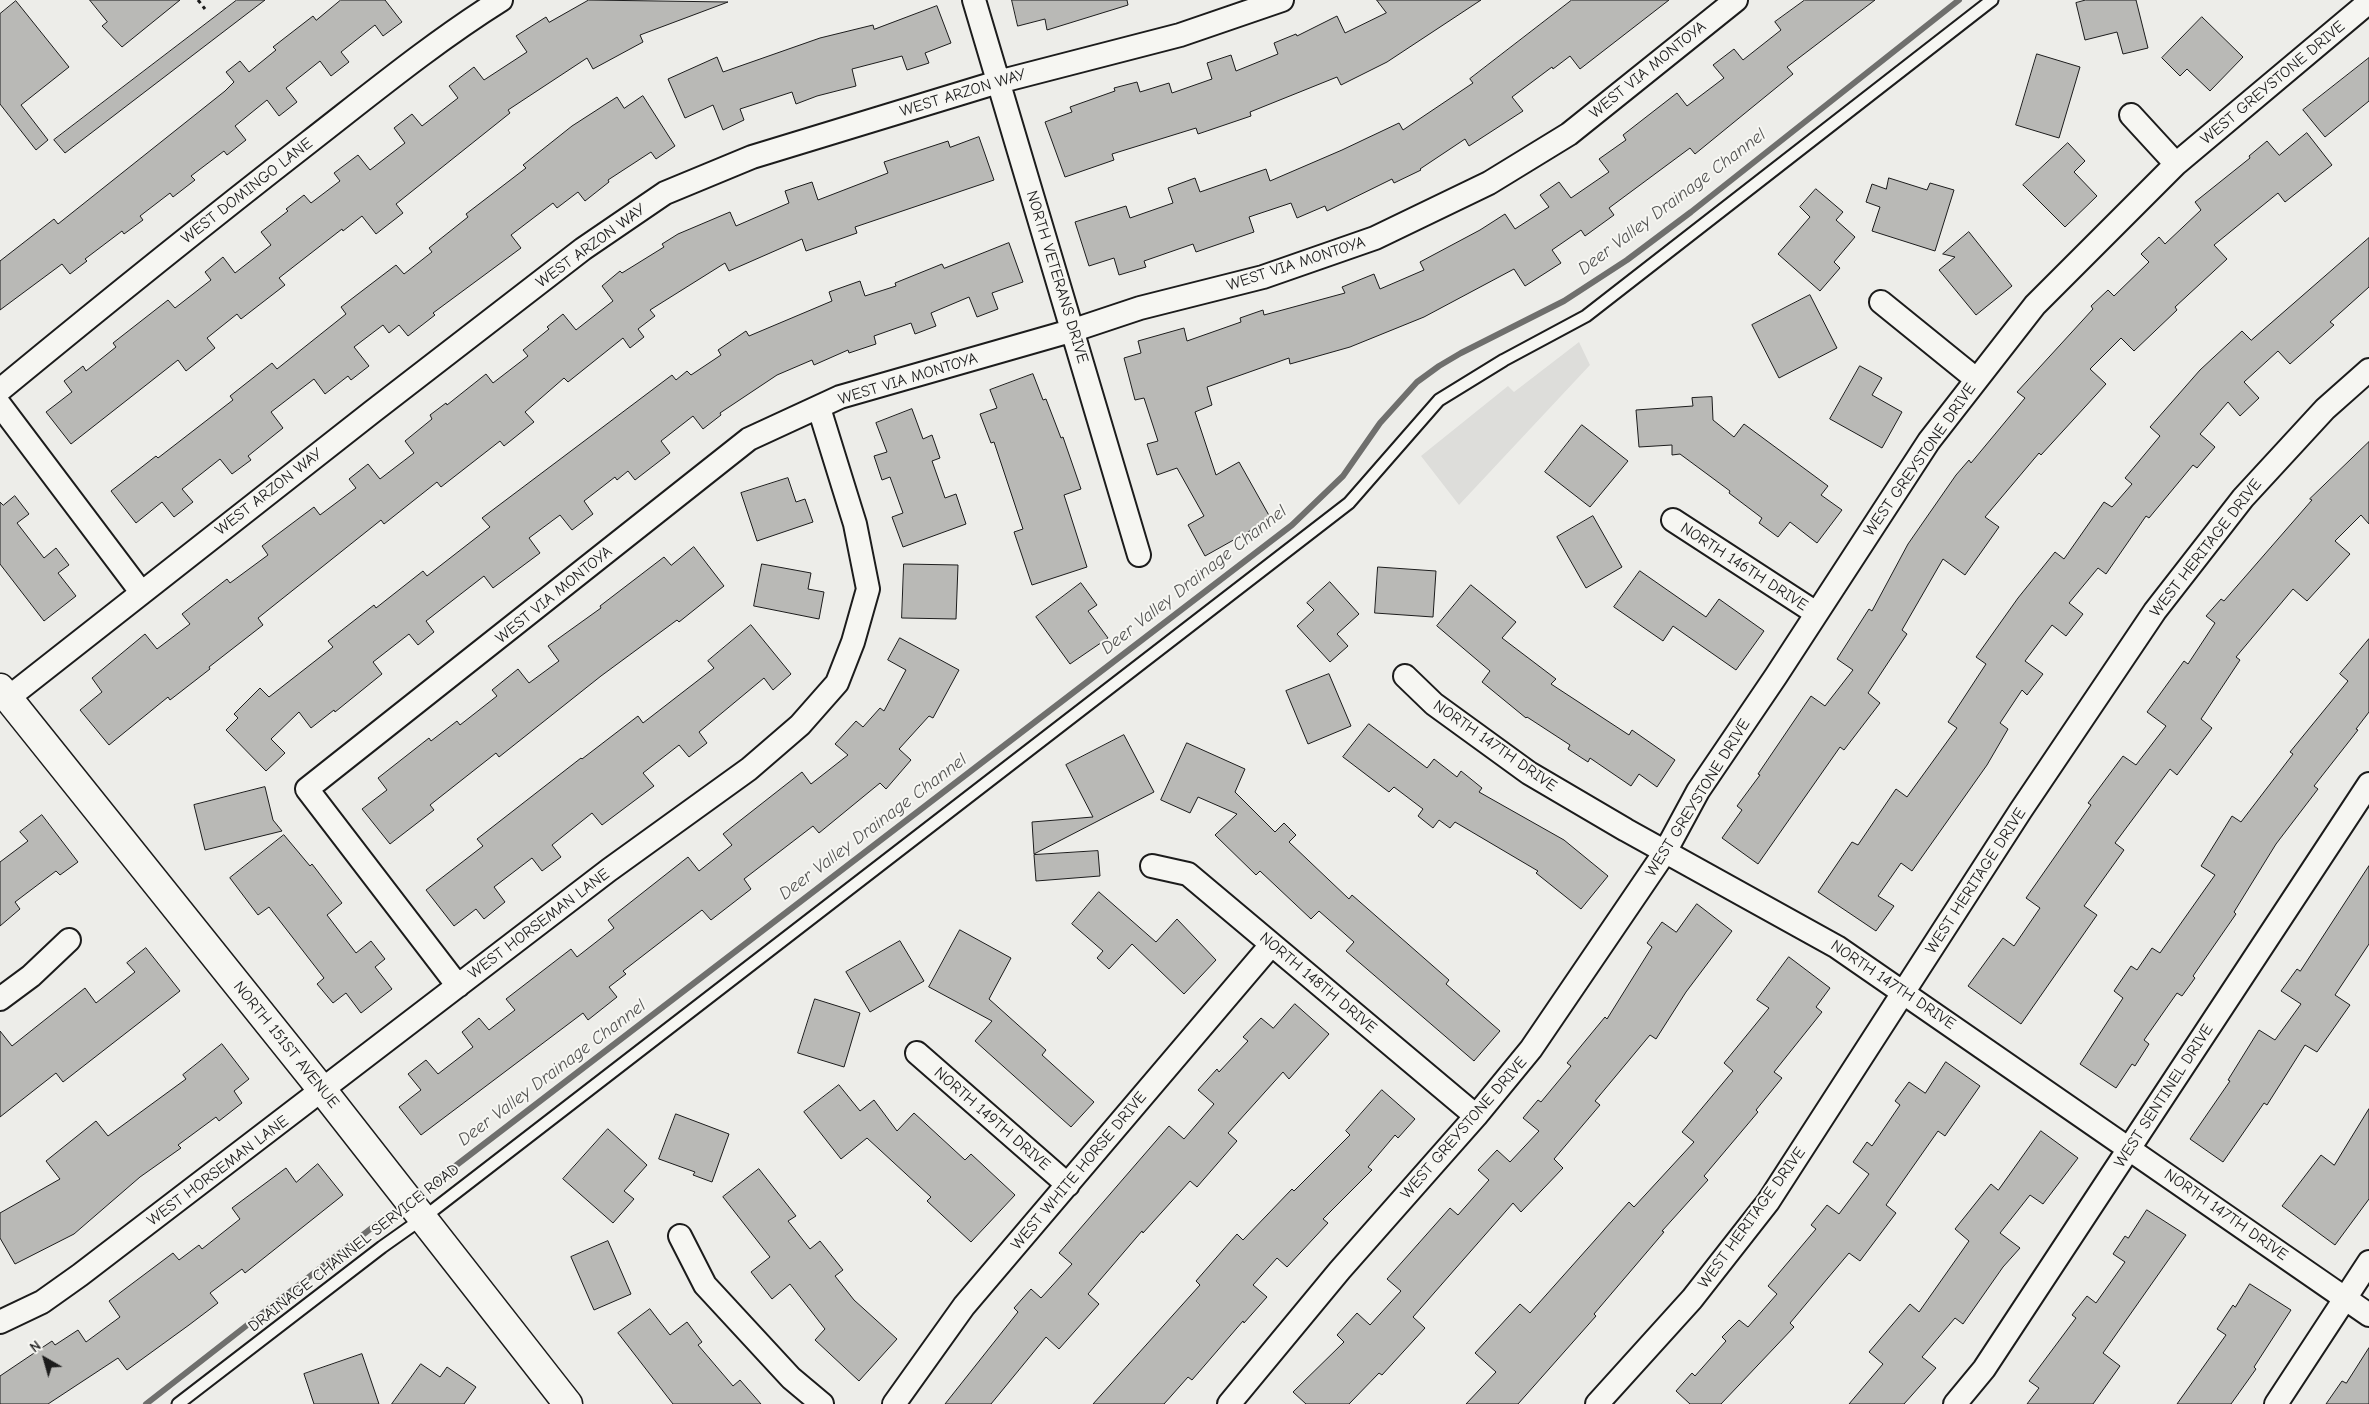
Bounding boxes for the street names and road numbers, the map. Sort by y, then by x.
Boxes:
street label: WEST VIA MONTOYA [1586,17,1710,123]
street label: WEST GREYSTONE DRIVE [2197,17,2349,149]
street label: WEST ARZON WAY [898,65,1028,121]
street label: WEST DOMINGO LANE [178,134,316,248]
street label: NORTH VETERANS DRIVE [1022,188,1092,366]
street label: WEST ARZON WAY [532,200,650,292]
street label: WEST VIA MONTOYA [1224,233,1368,295]
street label: WEST VIA MONTOYA [836,349,980,409]
street label: WEST GREYSTONE DRIVE [1860,380,1980,540]
street label: WEST ARZON WAY [212,444,326,540]
street label: WEST HERITAGE DRIVE [2146,475,2266,621]
street label: NORTH 146TH DRIVE [1677,519,1811,615]
street label: WEST VIA MONTOYA [492,542,616,648]
street label: NORTH 147TH DRIVE [1429,696,1561,796]
street label: WEST GREYSTONE DRIVE [1642,716,1754,880]
street label: WEST HERITAGE DRIVE [1922,805,2030,957]
street label: WEST HORSEMAN LANE [465,865,613,983]
street label: NORTH 148TH DRIVE [1255,928,1381,1038]
street label: NORTH 147TH DRIVE [1827,936,1959,1034]
street label: NORTH 151ST AVENUE [229,978,343,1112]
street label: WEST SENTINEL DRIVE [2110,1021,2218,1171]
street label: WEST GREYSTONE DRIVE [1397,1053,1531,1203]
street label: NORTH 149TH DRIVE [930,1063,1054,1175]
street label: WEST WHITE HORSE DRIVE [1007,1088,1151,1254]
street label: WEST HORSEMAN LANE [144,1112,292,1230]
street label: WEST HERITAGE DRIVE [1694,1144,1810,1292]
street label: DRAINAGE CHANNEL SERVICE ROAD [245,1160,463,1336]
street label: NORTH 147TH DRIVE [2160,1165,2292,1265]

